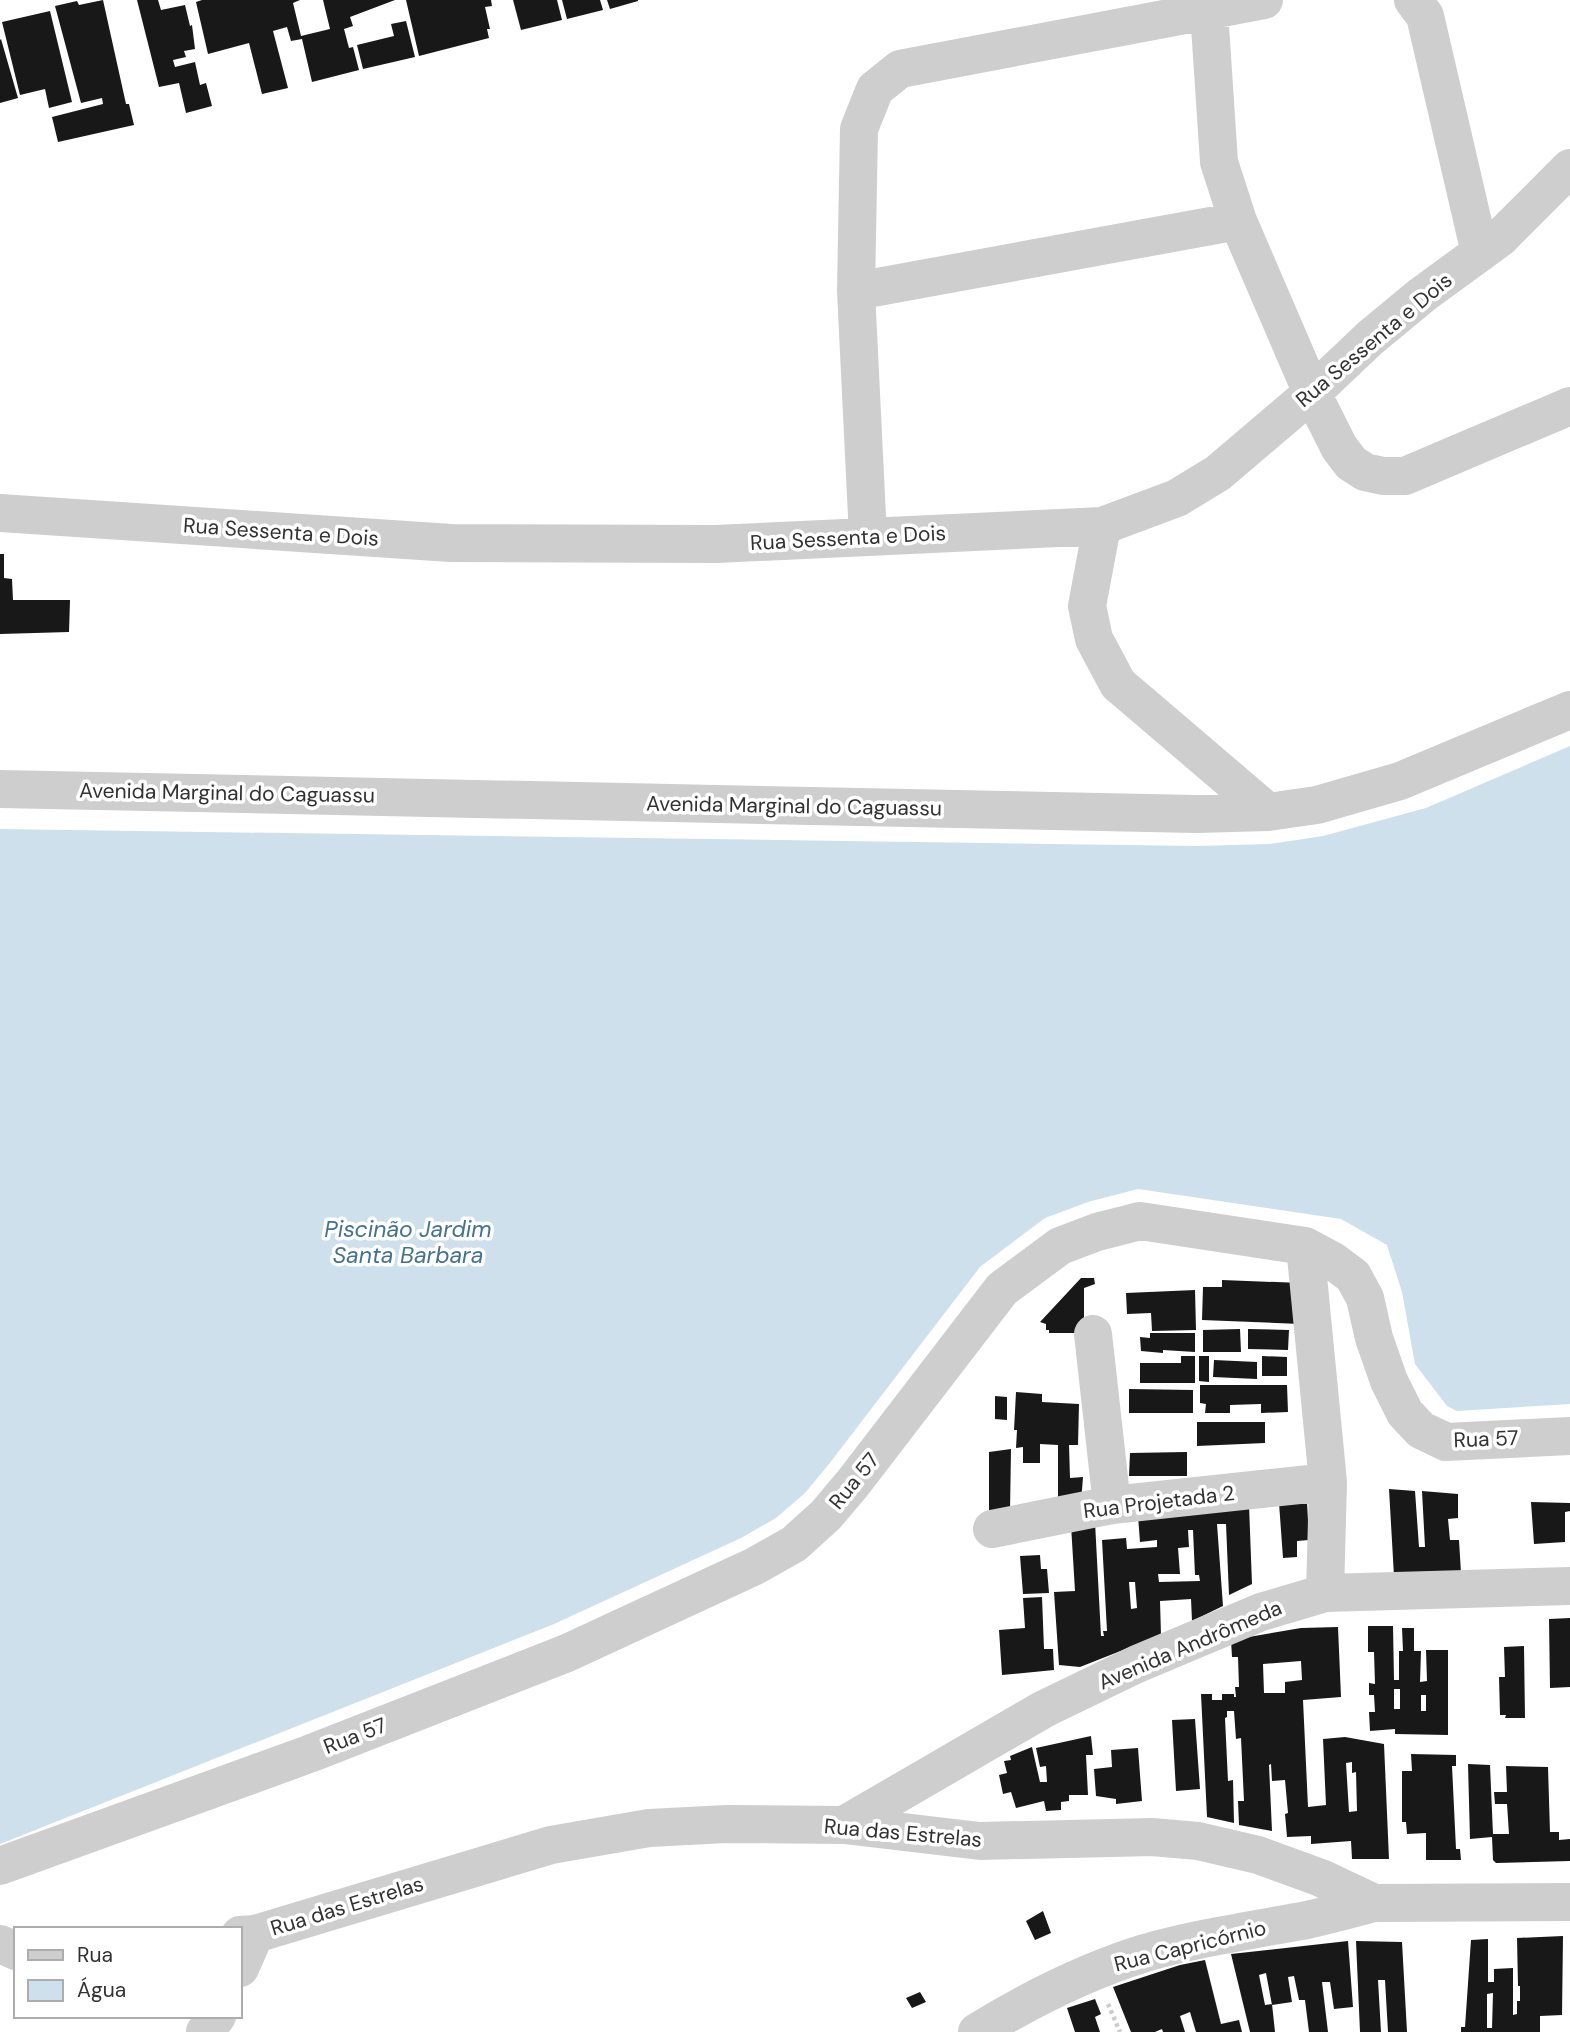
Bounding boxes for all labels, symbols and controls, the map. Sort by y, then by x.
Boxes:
street label: Rua Sessenta e Dois [1290,266,1458,414]
street label: Rua Sessenta e Dois [182,511,380,553]
street label: Rua Sessenta e Dois [749,519,947,557]
street label: Avenida Marginal do Caguassu [79,776,375,810]
street label: Avenida Marginal do Caguassu [646,789,942,823]
water label: Piscinão Jardim Santa Barbara [324,1214,492,1270]
street label: Rua 57 [1453,1424,1519,1454]
street label: Rua 57 [823,1447,885,1515]
street label: Rua Projetada 2 [1082,1479,1236,1525]
street label: Avenida Andrômeda [1094,1594,1286,1696]
street label: Rua 57 [320,1711,390,1761]
street label: Rua das Estrelas [823,1812,983,1854]
street label: Rua das Estrelas [267,1869,427,1943]
street label: Rua Capricórnio [1111,1914,1269,1978]
legend [14,1927,242,2018]
text: Rua [77,1941,113,1969]
text: Água [77,1976,126,2004]

